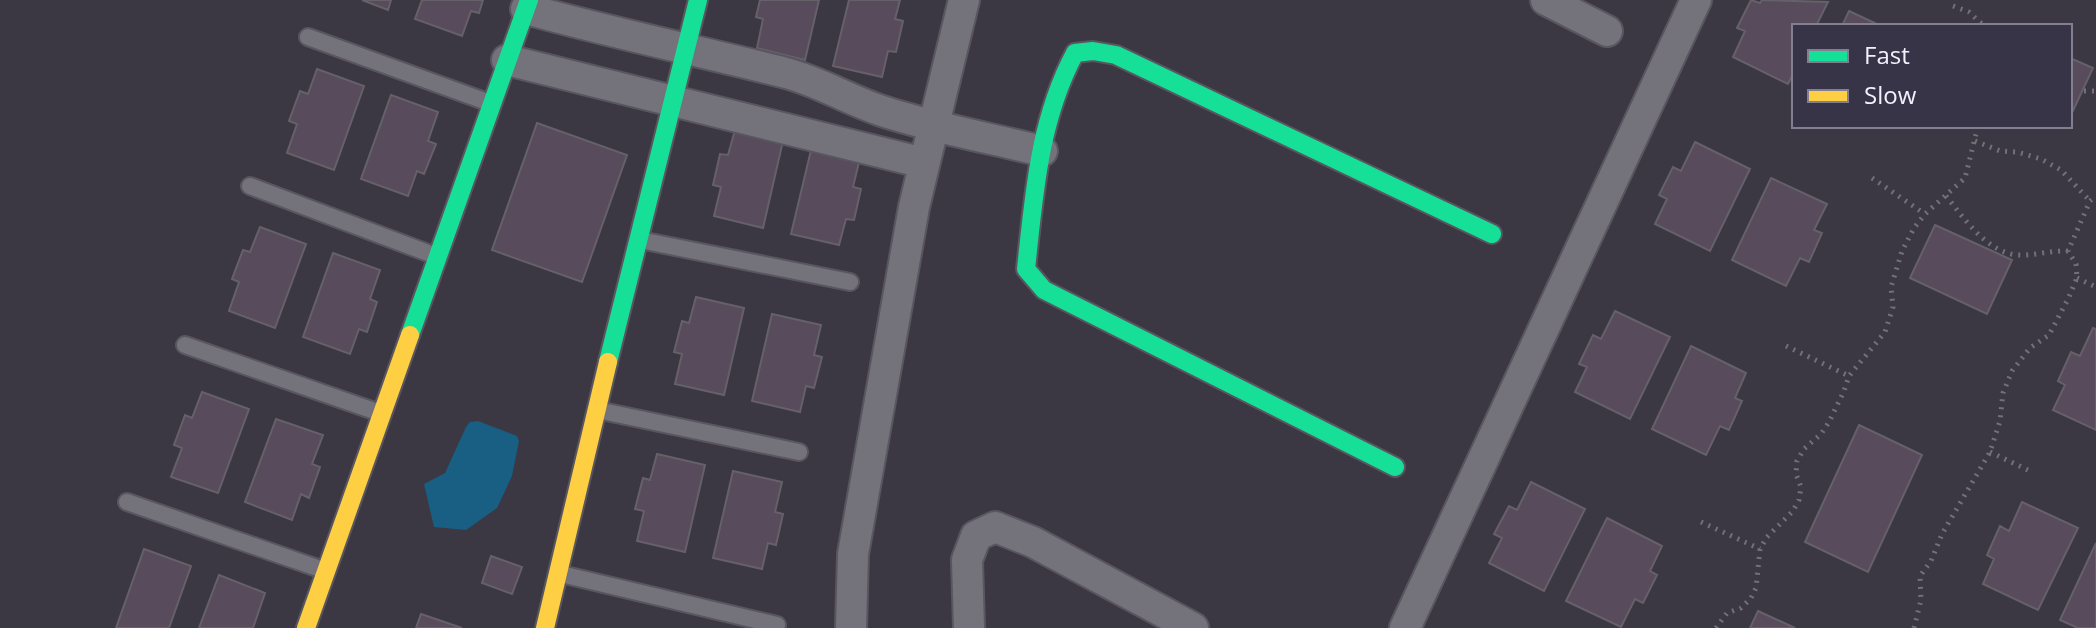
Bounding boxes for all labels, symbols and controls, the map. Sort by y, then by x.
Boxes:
legend [1792,24,2072,128]
text: Fast [1864,38,1910,71]
text: Slow [1864,78,1917,111]

